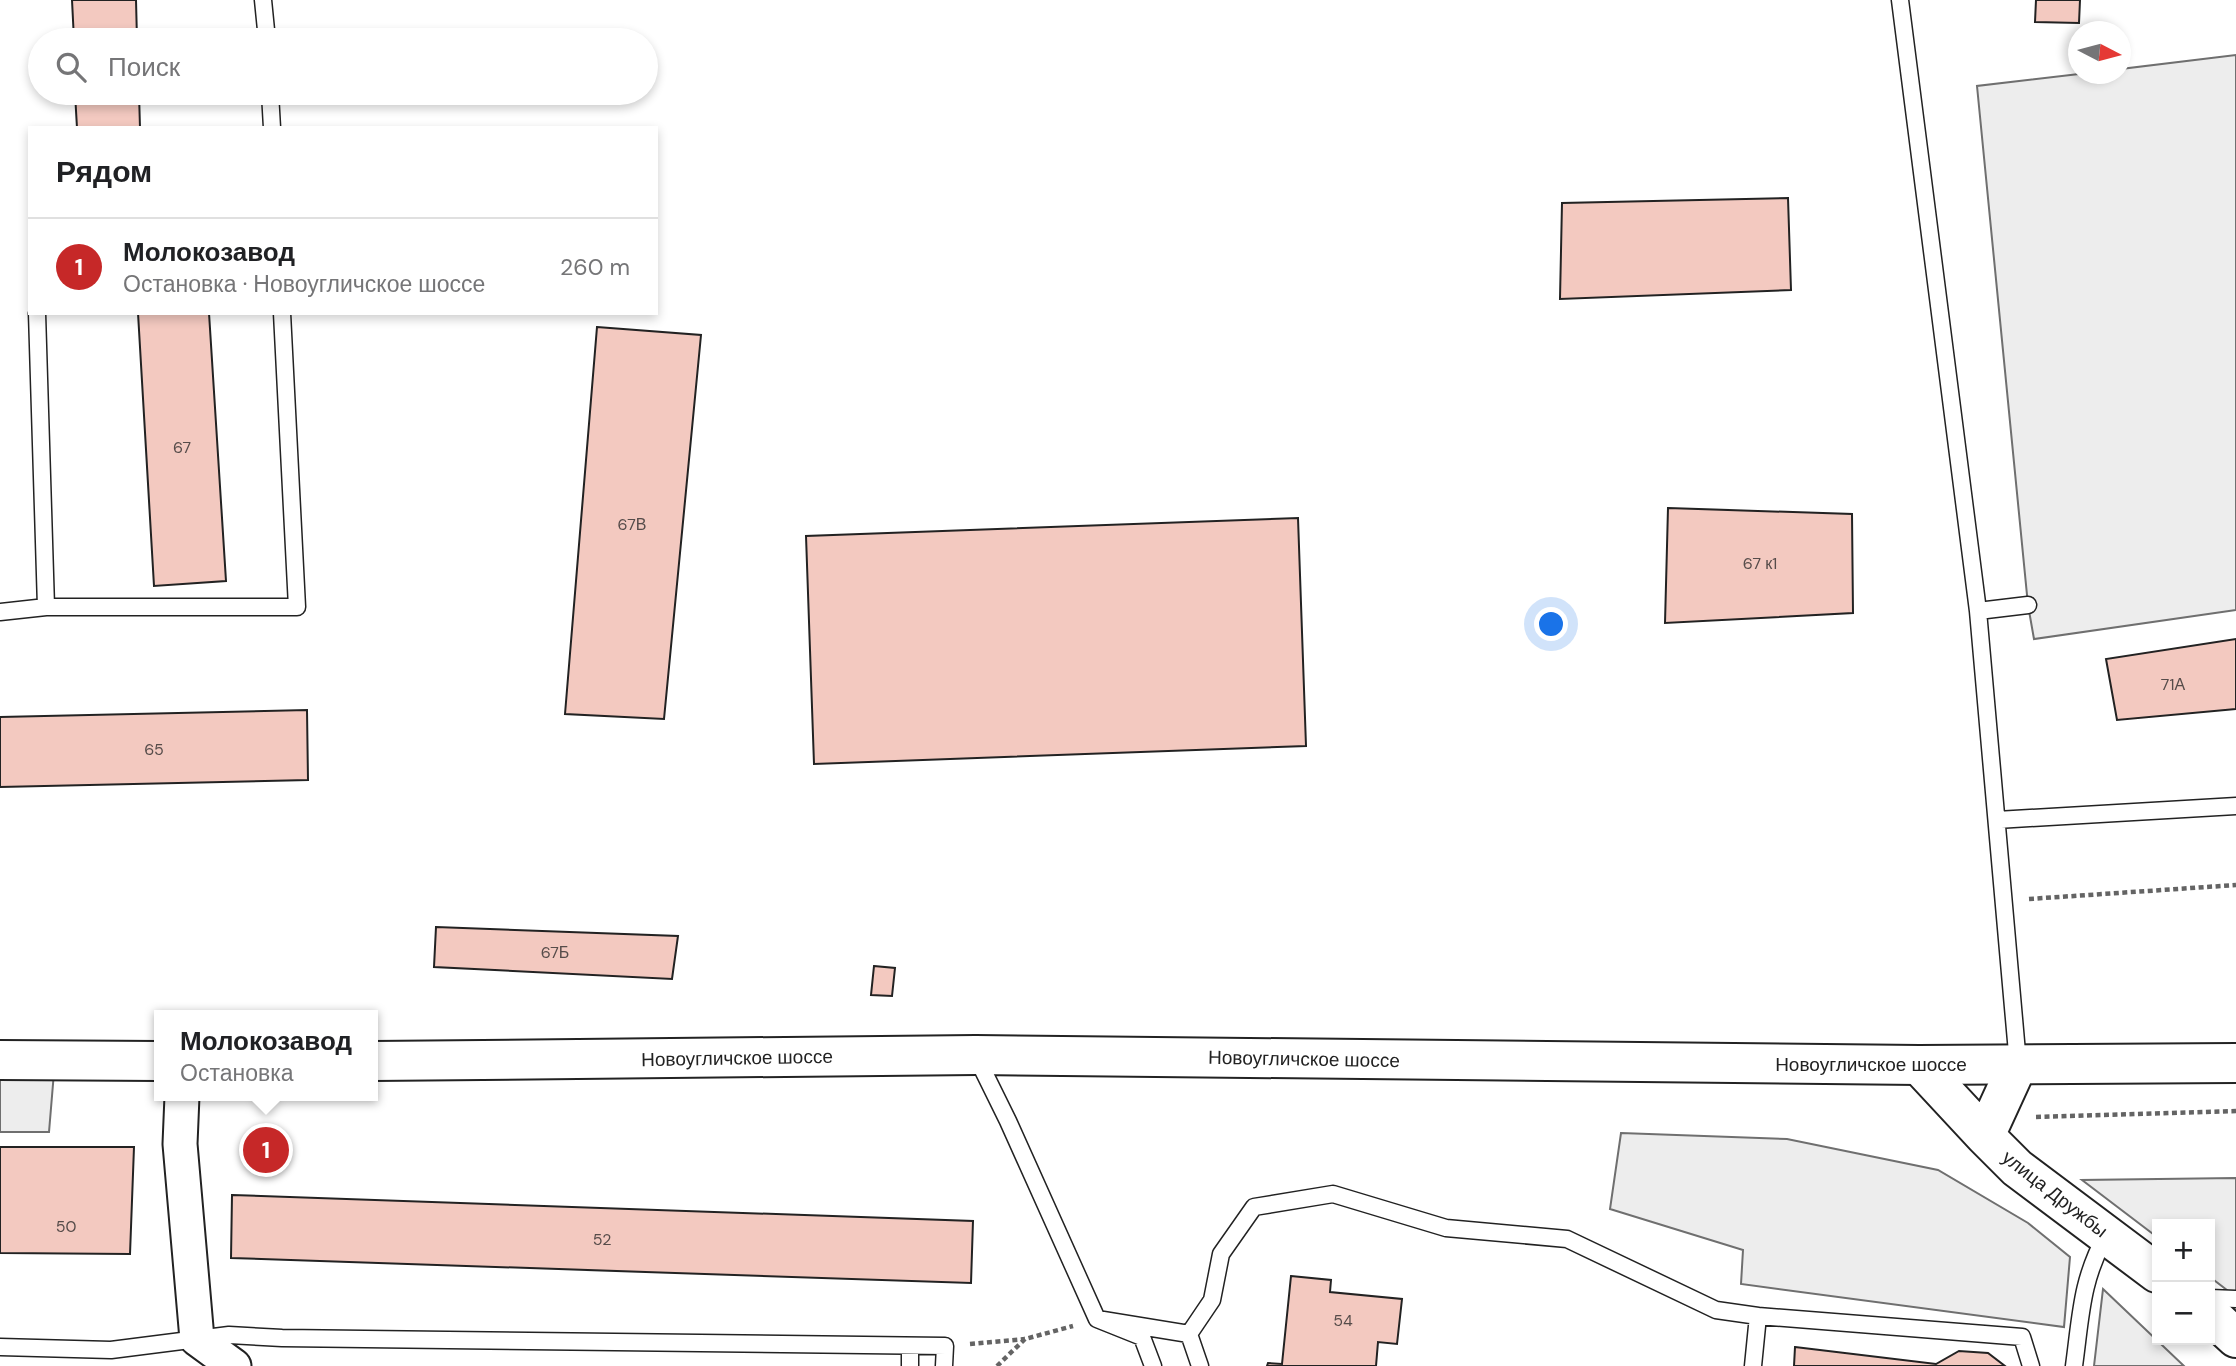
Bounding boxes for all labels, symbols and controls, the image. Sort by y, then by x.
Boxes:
north arrow [2068,21,2131,84]
search box [28,28,658,105]
icon: search [52,48,90,86]
text: Поиск [108,50,180,84]
text: Рядом [56,152,152,191]
text: Молокозавод [123,235,295,269]
text: 1 [75,252,83,282]
text: 260 m [560,252,630,282]
text: Остановка · Новоугличское шоссе [123,269,485,299]
house number: 67 [173,437,191,458]
house number: 67В [618,514,646,535]
house number: 67 к1 [1743,553,1777,574]
your location [1534,607,1568,641]
house number: 71А [2161,674,2185,695]
house number: 65 [144,739,164,760]
house number: 67Б [541,942,569,963]
popup [154,1010,378,1101]
text: Молокозавод [180,1024,352,1058]
street label: Новоугличское шоссе [641,1044,833,1072]
street label: Новоугличское шоссе [1208,1045,1400,1073]
street label: Новоугличское шоссе [1775,1052,1967,1077]
text: Остановка [180,1058,294,1088]
pin: 1 [243,1124,289,1176]
street label: улица Дружбы [1997,1145,2113,1243]
house number: 50 [56,1216,76,1237]
map controls [2152,1219,2215,1345]
button: + [2152,1219,2215,1282]
house number: 52 [593,1229,611,1250]
button: − [2152,1282,2215,1345]
house number: 54 [1333,1310,1353,1331]

